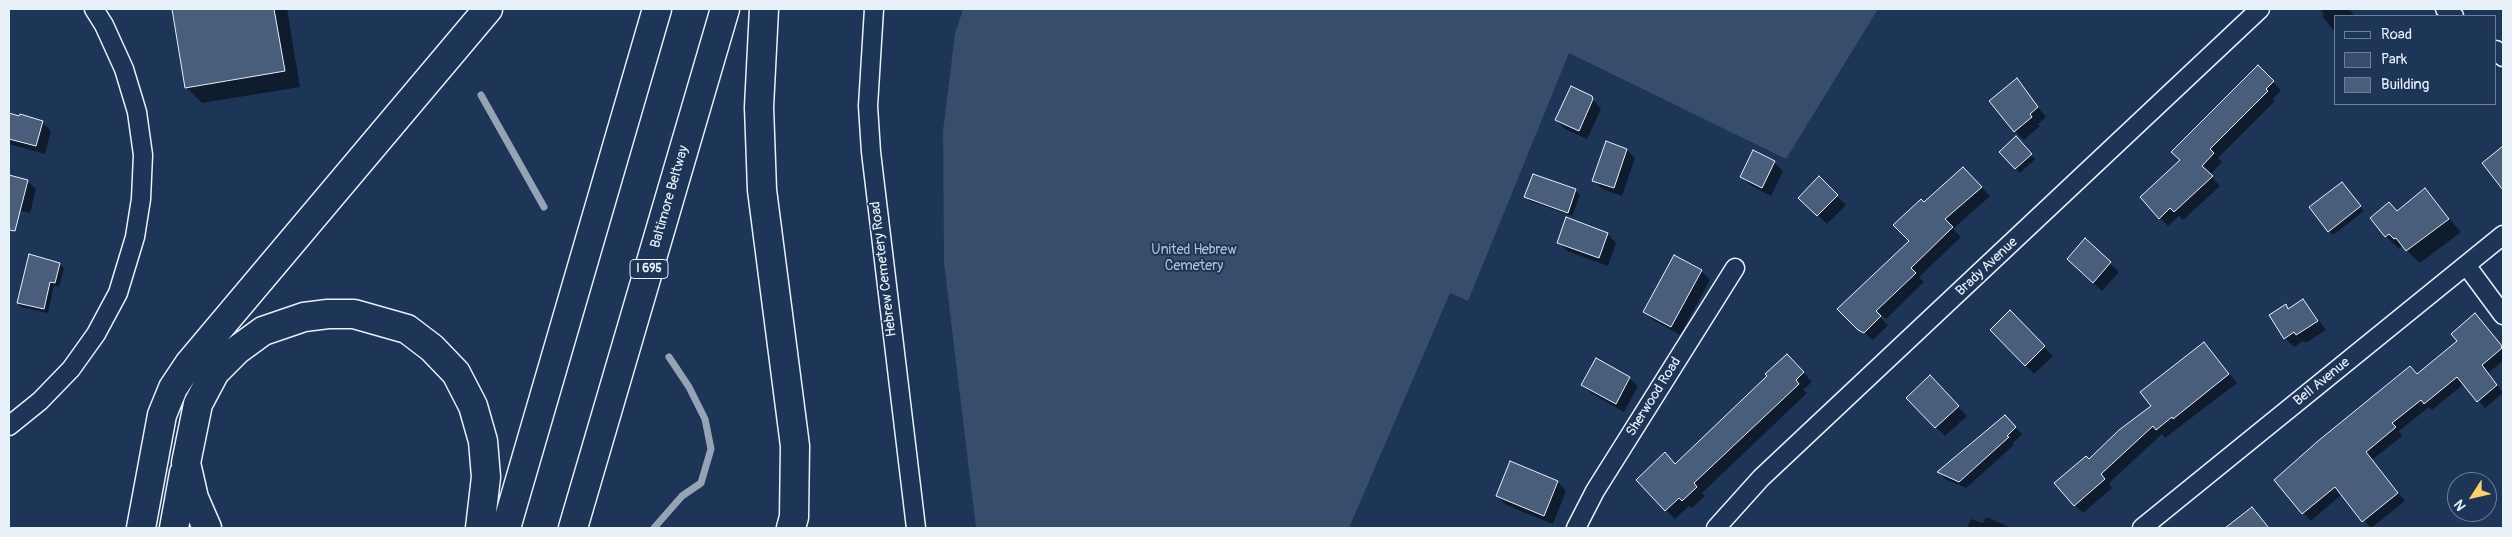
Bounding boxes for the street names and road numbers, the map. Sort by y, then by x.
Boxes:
street label: Baltimore Beltway [647,144,693,250]
street label: Hebrew Cemetery Road [867,200,901,338]
street label: Brady Avenue [1953,234,2021,300]
road number: I 695 [630,260,668,278]
street label: Sherwood Road [1623,354,1685,440]
street label: Bell Avenue [2290,354,2354,410]

